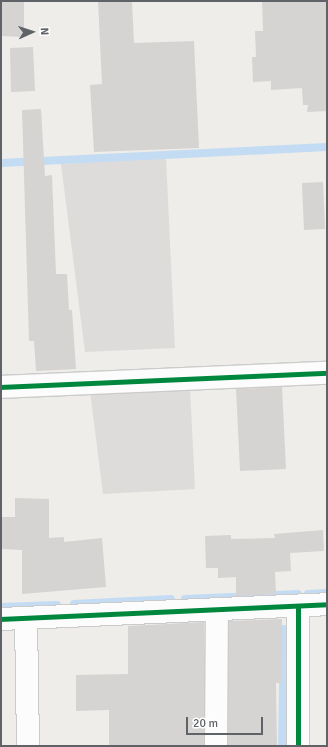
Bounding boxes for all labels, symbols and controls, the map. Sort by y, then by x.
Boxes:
north arrow [12,12,52,52]
text: N [38,27,51,36]
scale bar [188,709,265,735]
text: 20 m [193,716,218,731]

